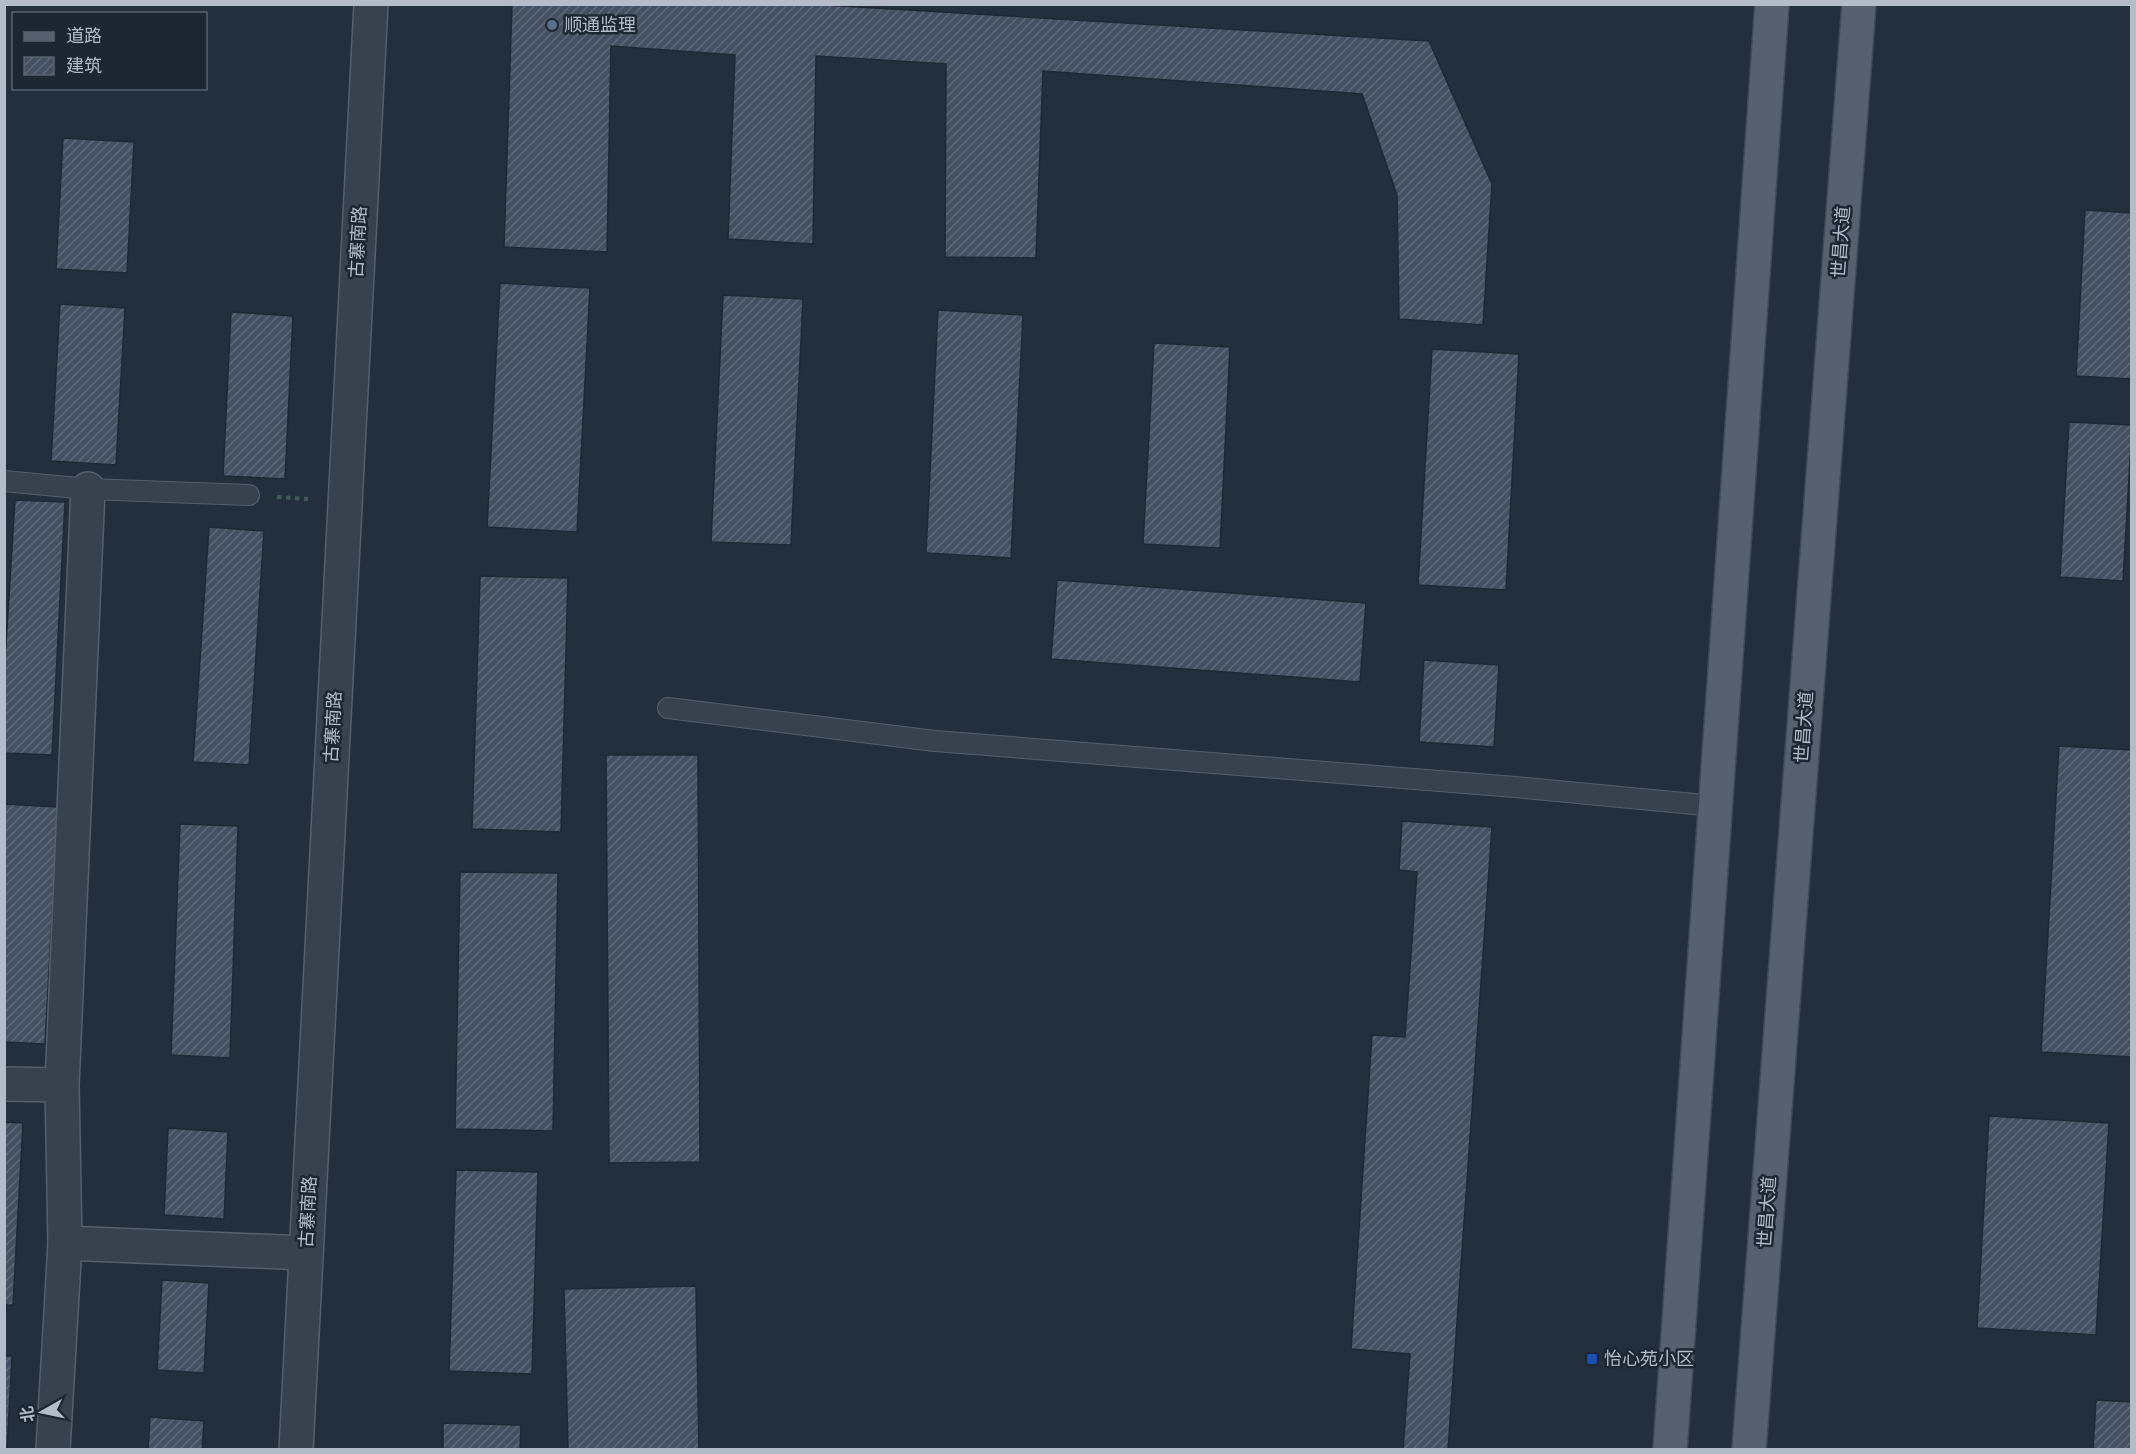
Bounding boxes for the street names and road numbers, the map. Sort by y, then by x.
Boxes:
street label: 古寨南路 [345,205,371,279]
street label: 世昌大道 [1828,205,1854,279]
street label: 古寨南路 [320,690,346,764]
street label: 世昌大道 [1791,690,1817,764]
street label: 古寨南路 [295,1175,321,1249]
street label: 世昌大道 [1754,1175,1780,1249]

